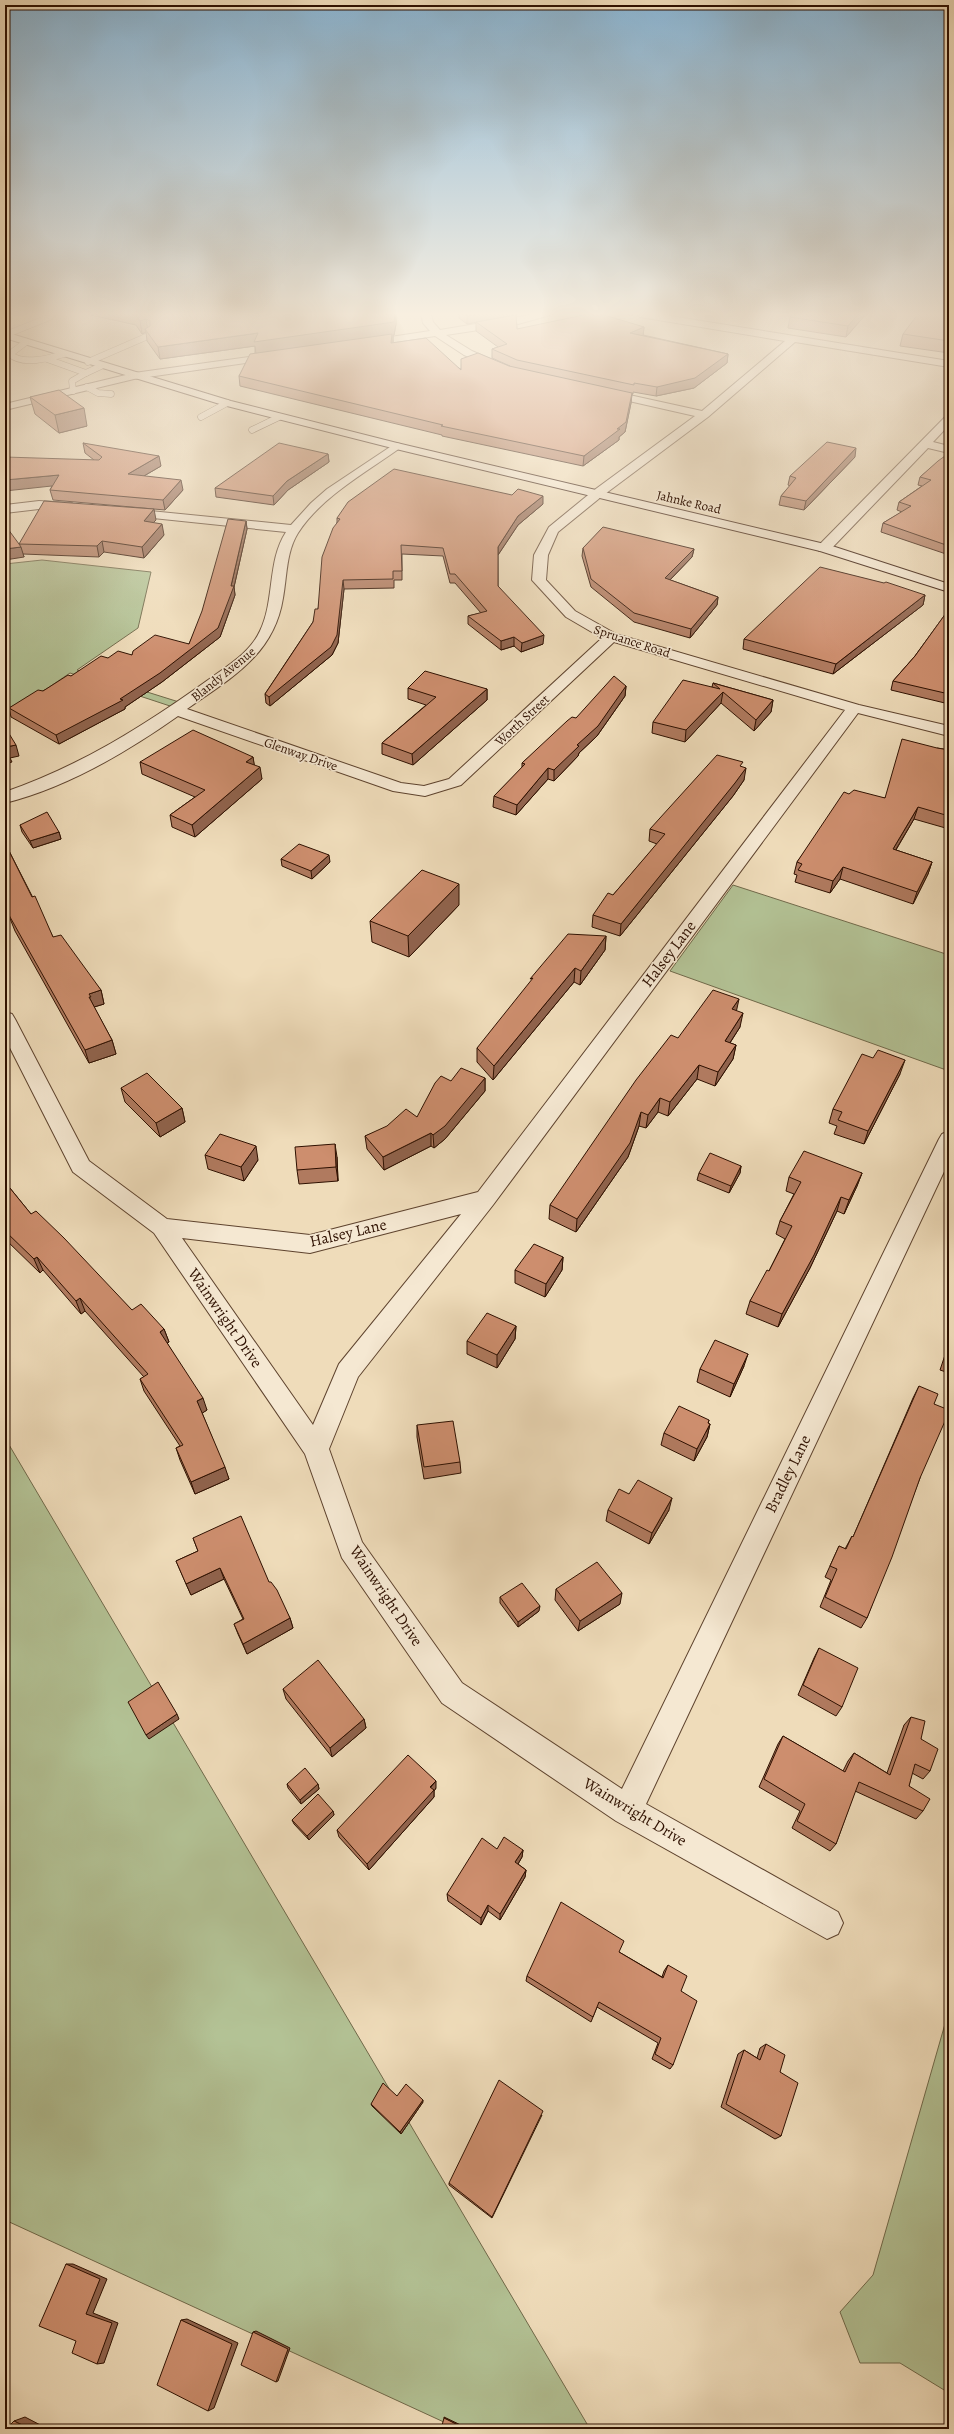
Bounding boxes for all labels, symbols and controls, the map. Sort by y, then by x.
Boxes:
street label: Jahnke Road [655,486,723,518]
street label: Spruance Road [591,621,673,661]
street label: Blandy Avenue [187,643,259,705]
street label: Worth Street [490,690,553,750]
street label: Glenway Drive [262,733,340,775]
street label: Halsey Lane [637,916,701,992]
street label: Halsey Lane [307,1213,389,1253]
street label: Wainwright Drive [182,1263,268,1372]
street label: Bradley Lane [760,1431,816,1517]
street label: Wainwright Drive [344,1541,428,1651]
street label: Wainwright Drive [578,1772,691,1852]

